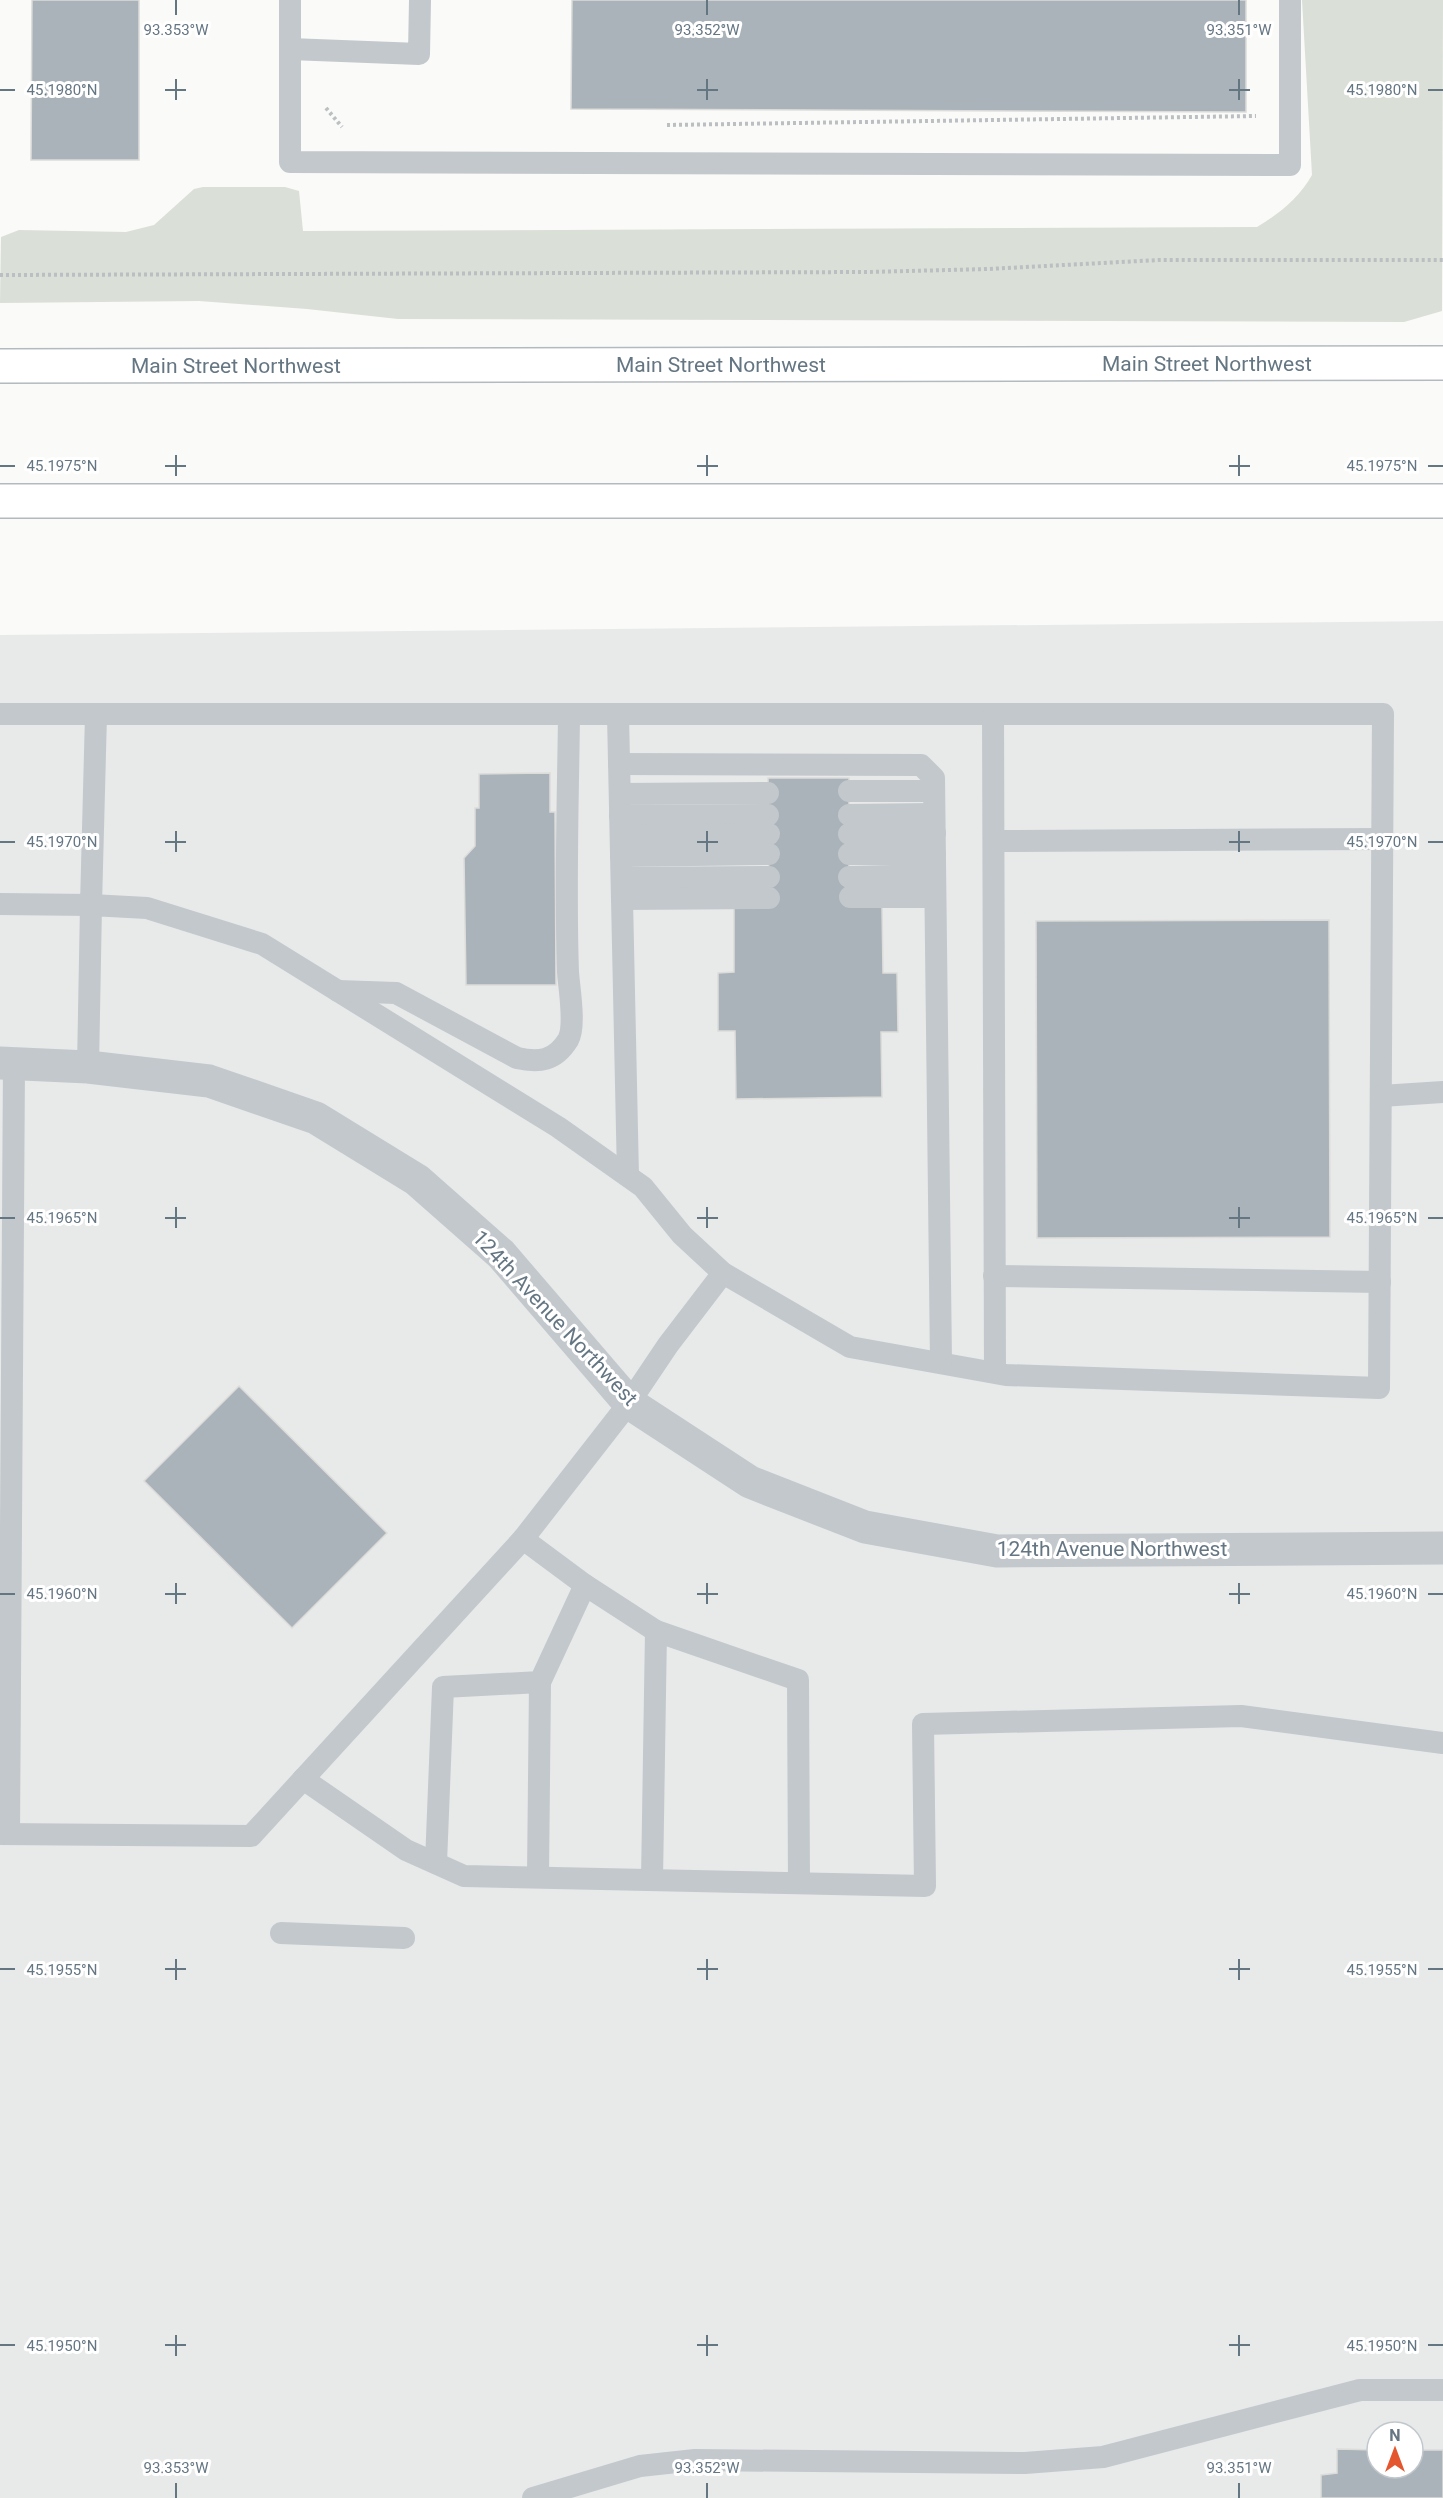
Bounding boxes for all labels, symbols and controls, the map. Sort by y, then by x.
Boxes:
text: 93.353°W [143,21,209,39]
text: 93.352°W [674,21,740,39]
text: 93.351°W [1206,21,1272,39]
text: 45.1980°N [27,81,97,99]
text: 45.1980°N [1347,81,1417,99]
street label: Main Street Northwest [1102,352,1312,376]
street label: Main Street Northwest [616,353,826,377]
street label: Main Street Northwest [131,354,341,378]
text: 45.1975°N [27,457,97,475]
text: 45.1975°N [1347,457,1417,475]
text: 45.1970°N [27,833,97,851]
text: 45.1970°N [1347,833,1417,851]
text: 45.1965°N [27,1209,97,1227]
text: 45.1965°N [1347,1209,1417,1227]
street label: 124th Avenue Northwest [468,1225,642,1411]
street label: 124th Avenue Northwest [997,1537,1227,1561]
text: 45.1960°N [27,1585,97,1603]
text: 45.1960°N [1347,1585,1417,1603]
text: 45.1955°N [27,1961,97,1979]
text: 45.1955°N [1347,1961,1417,1979]
text: 45.1950°N [27,2337,97,2355]
text: 45.1950°N [1347,2337,1417,2355]
north arrow [1365,2420,1425,2480]
text: N [1389,2426,1401,2445]
text: 93.353°W [143,2459,209,2477]
text: 93.352°W [674,2459,740,2477]
text: 93.351°W [1206,2459,1272,2477]

